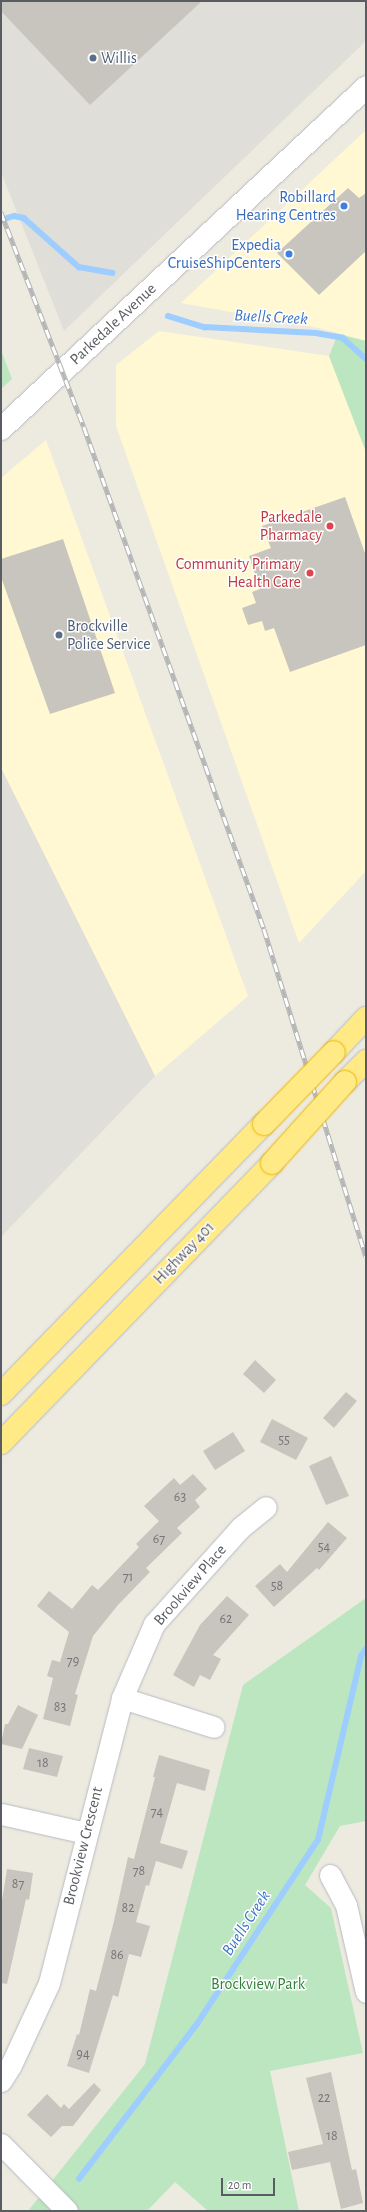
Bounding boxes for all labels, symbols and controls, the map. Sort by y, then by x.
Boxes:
place label: Willis [101,48,137,68]
marker: Willis [88,53,98,63]
place label: Robillard Hearing Centres [236,187,336,225]
marker: Robillard Hearing Centres [339,201,349,211]
place label: Expedia CruiseShipCenters [168,235,281,273]
marker: Expedia CruiseShipCenters [284,249,294,259]
street label: Parkedale Avenue [66,279,160,369]
water label: Buells Creek [234,305,308,329]
place label: Parkedale Pharmacy [260,507,322,545]
marker: Parkedale Pharmacy [325,521,335,531]
place label: Community Primary Health Care [176,554,301,592]
marker: Community Primary Health Care [304,567,316,579]
place label: Brockville Police Service [67,616,151,654]
marker: Brockville Police Service [54,630,64,640]
street label: Highway 401 [149,1218,219,1288]
house number: 55 [278,1432,290,1448]
house number: 63 [174,1489,186,1505]
house number: 67 [153,1531,165,1547]
house number: 54 [318,1539,330,1555]
street label: Brookview Place [150,1541,230,1629]
house number: 71 [123,1569,133,1585]
house number: 58 [271,1578,283,1594]
house number: 62 [220,1611,232,1627]
house number: 79 [67,1653,79,1669]
house number: 83 [54,1699,66,1715]
house number: 18 [37,1755,49,1771]
street label: Brookview Crescent [59,1785,107,1907]
house number: 74 [151,1804,163,1820]
house number: 78 [133,1863,145,1879]
house number: 87 [12,1876,24,1892]
water label: Buells Creek [217,1887,275,1959]
house number: 82 [121,1900,135,1916]
house number: 86 [110,1947,124,1963]
park label: Brockview Park [211,1974,305,1994]
house number: 94 [76,2046,90,2062]
house number: 22 [318,2090,330,2106]
house number: 18 [326,2128,338,2144]
scale bar [223,2170,277,2196]
text: 20 m [228,2179,251,2191]

